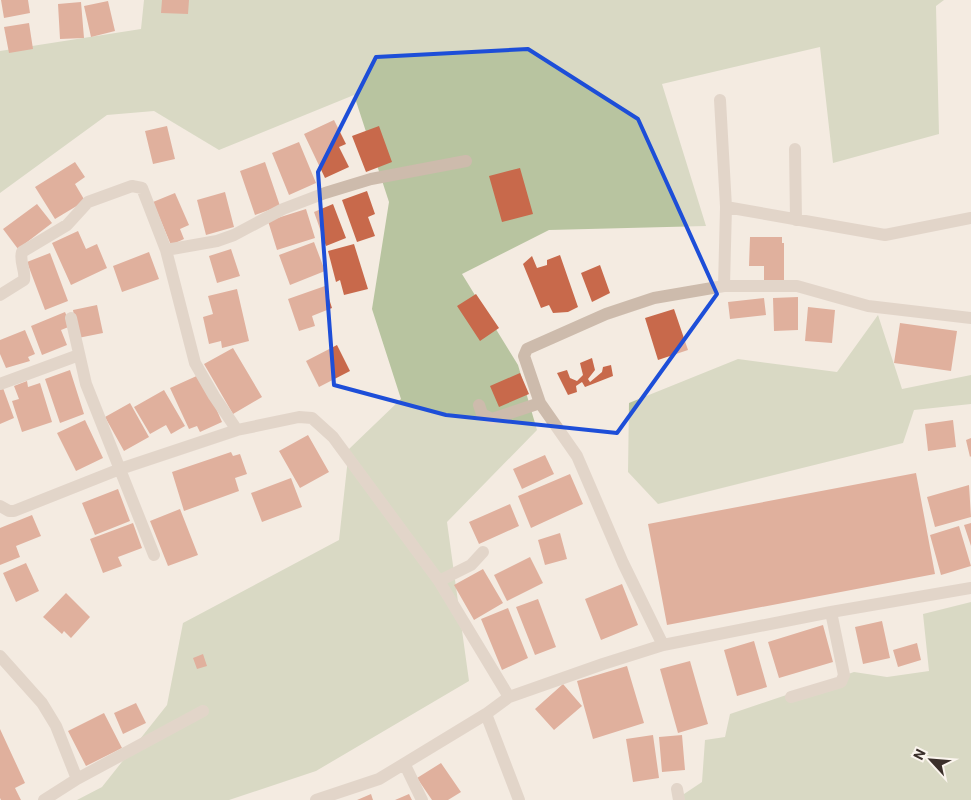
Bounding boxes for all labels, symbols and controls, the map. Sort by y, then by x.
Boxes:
north arrow [906,735,956,785]
text: N [910,746,929,762]

